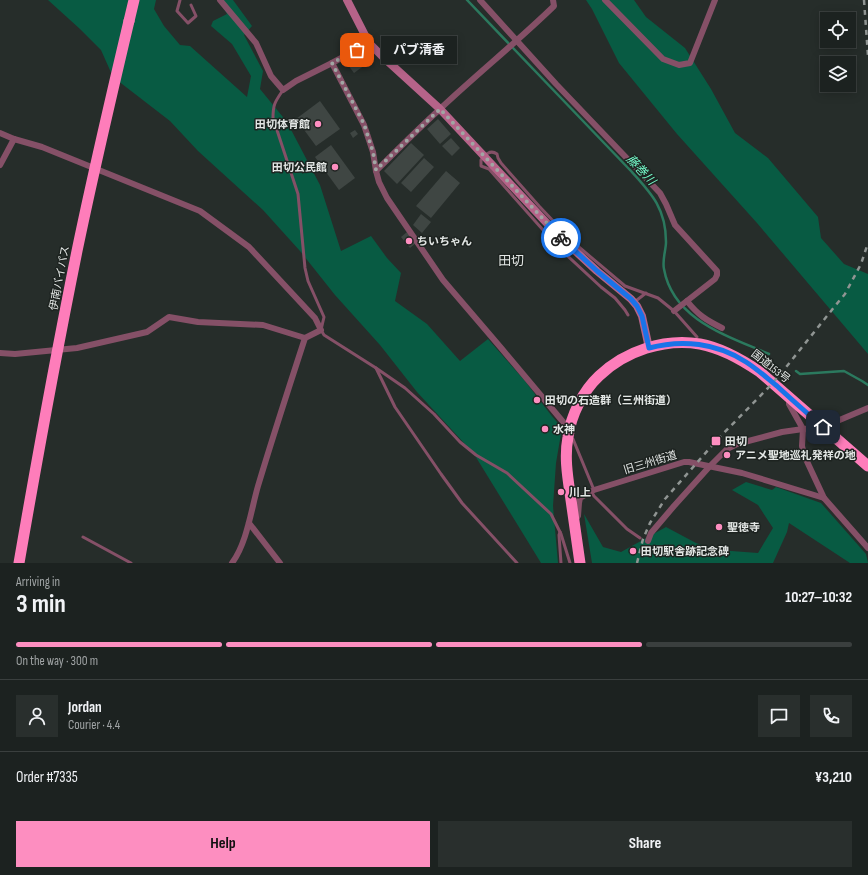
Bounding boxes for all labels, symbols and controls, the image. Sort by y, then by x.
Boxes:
map controls [820,12,856,92]
button: locate [820,12,856,48]
pin [340,33,374,67]
callout: パブ清香 [381,36,457,64]
icon: bag [346,39,368,61]
text: パブ清香 [393,42,445,58]
button: layers [820,56,856,92]
place label: 田切体育館 [255,118,310,131]
marker: 田切体育館 [313,119,323,129]
water label: 藤巻川 [623,152,660,190]
place label: 田切公民館 [272,161,327,174]
marker: 田切公民館 [330,162,340,172]
courier [541,218,581,258]
icon: bike [550,227,572,249]
place label: ちいちゃん [417,235,472,248]
marker: ちいちゃん [404,236,414,246]
street label: 伊南バイパス [47,245,72,312]
district label: 田切 [498,253,524,269]
street label: 国道153号 [749,347,793,386]
place label: 田切の石造群（三州街道） [545,394,677,407]
marker: 田切の石造群（三州街道） [532,395,542,405]
pin [806,410,840,444]
icon: home [812,416,834,438]
place label: 水神 [553,423,575,436]
marker: 水神 [540,424,550,434]
marker: 田切 [710,435,722,447]
place label: 田切 [725,435,747,448]
street label: 旧三州街道 [622,448,678,477]
place label: アニメ聖地巡礼発祥の地 [735,449,856,462]
marker: アニメ聖地巡礼発祥の地 [722,450,732,460]
place label: 川上 [569,486,591,499]
marker: 川上 [556,487,566,497]
place label: 聖徳寺 [727,521,760,534]
marker: 聖徳寺 [714,522,724,532]
place label: 田切駅舎跡記念碑 [641,545,729,558]
marker: 田切駅舎跡記念碑 [628,546,638,556]
text: Arriving in [16,574,60,590]
text: 10:27–10:32 [785,588,852,607]
text: 3 min [16,589,66,620]
text: On the way · 300 m [16,653,98,669]
button: person [16,695,58,737]
button: chat [758,695,800,737]
button: phone [810,695,852,737]
text: Jordan [68,698,102,717]
text: Courier · 4.4 [68,717,120,733]
text: Order #7335 [16,768,78,787]
text: ¥3,210 [815,768,852,787]
button: Help [16,821,430,867]
button: Share [438,821,852,867]

